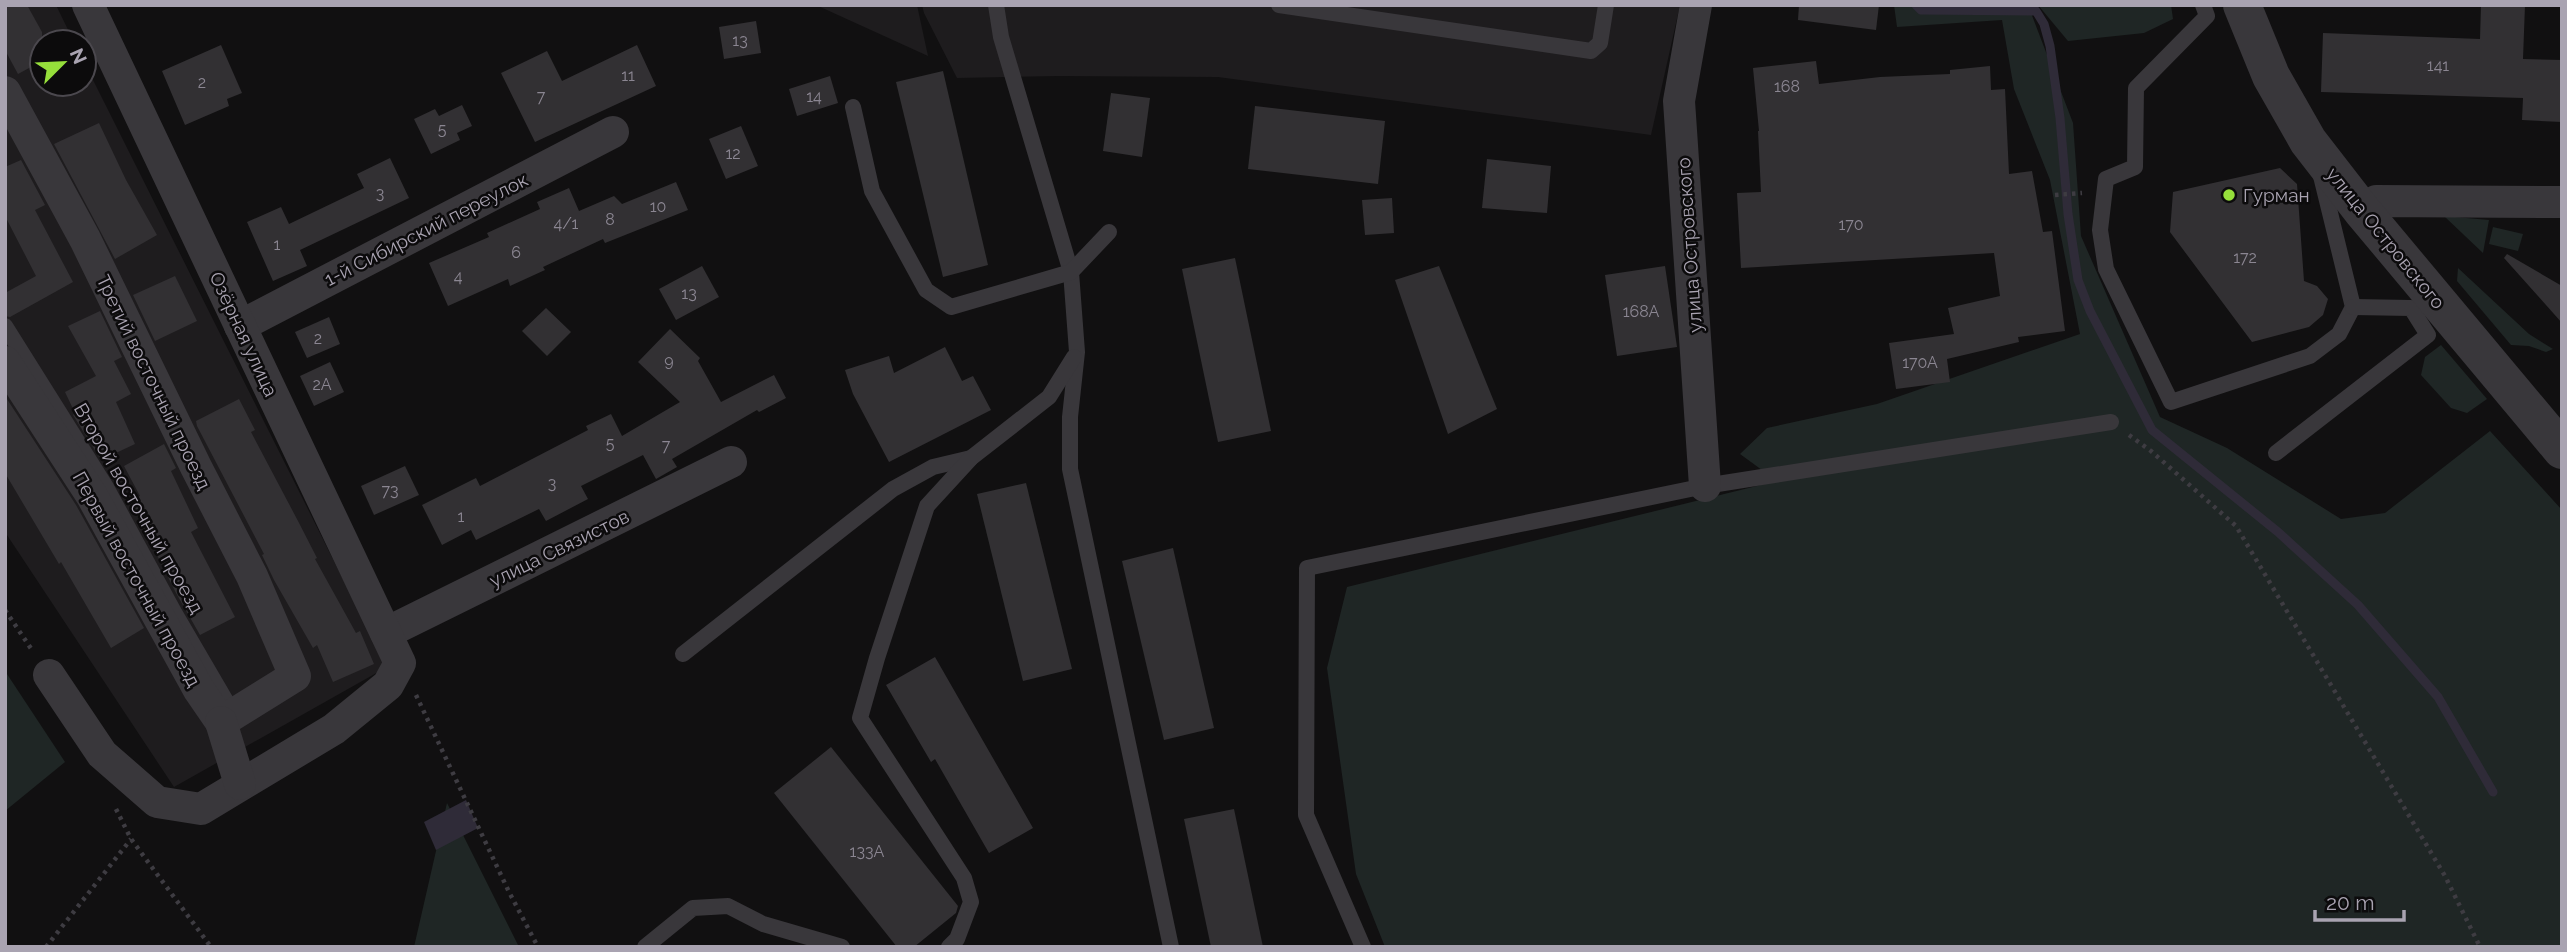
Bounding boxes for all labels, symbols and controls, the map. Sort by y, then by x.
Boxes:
north arrow [28,28,98,98]
house number: 13 [732,31,748,50]
text: N [66,45,92,67]
house number: 141 [2427,56,2449,75]
house number: 11 [621,66,635,85]
house number: 2 [198,73,206,92]
house number: 168 [1774,77,1800,96]
house number: 7 [537,87,546,106]
house number: 14 [806,87,822,106]
house number: 5 [438,120,447,139]
house number: 12 [725,144,741,163]
street label: улица Островского [1672,157,1706,333]
street label: улица Островского [2322,163,2450,313]
street label: 1-й Сибирский переулок [321,168,532,290]
house number: 3 [376,184,384,203]
place label: Гурман [2243,184,2310,206]
marker: Гурман [2221,187,2237,203]
house number: 10 [650,197,666,216]
house number: 8 [605,210,615,229]
house number: 4/1 [554,214,579,233]
house number: 170 [1838,215,1864,234]
house number: 1 [274,235,281,254]
house number: 6 [511,243,521,262]
house number: 172 [2233,248,2257,267]
house number: 4 [454,267,463,286]
street label: Озёрная улица [205,268,283,400]
street label: Третий восточный проезд [92,271,216,493]
house number: 13 [681,284,697,303]
house number: 168А [1623,302,1659,321]
house number: 2 [314,329,322,348]
house number: 9 [664,351,674,370]
house number: 170A [1902,353,1938,372]
house number: 2А [312,375,332,394]
street label: Второй восточный проезд [70,399,208,617]
house number: 5 [606,434,615,453]
house number: 7 [662,436,671,455]
street label: Первый восточный проезд [69,468,205,690]
house number: 3 [548,474,556,493]
house number: 73 [381,481,399,500]
street label: улица Связистов [486,505,632,591]
house number: 1 [458,507,465,526]
house number: 133А [850,842,885,861]
scale bar [2315,878,2404,922]
text: 20 m [2326,890,2374,915]

